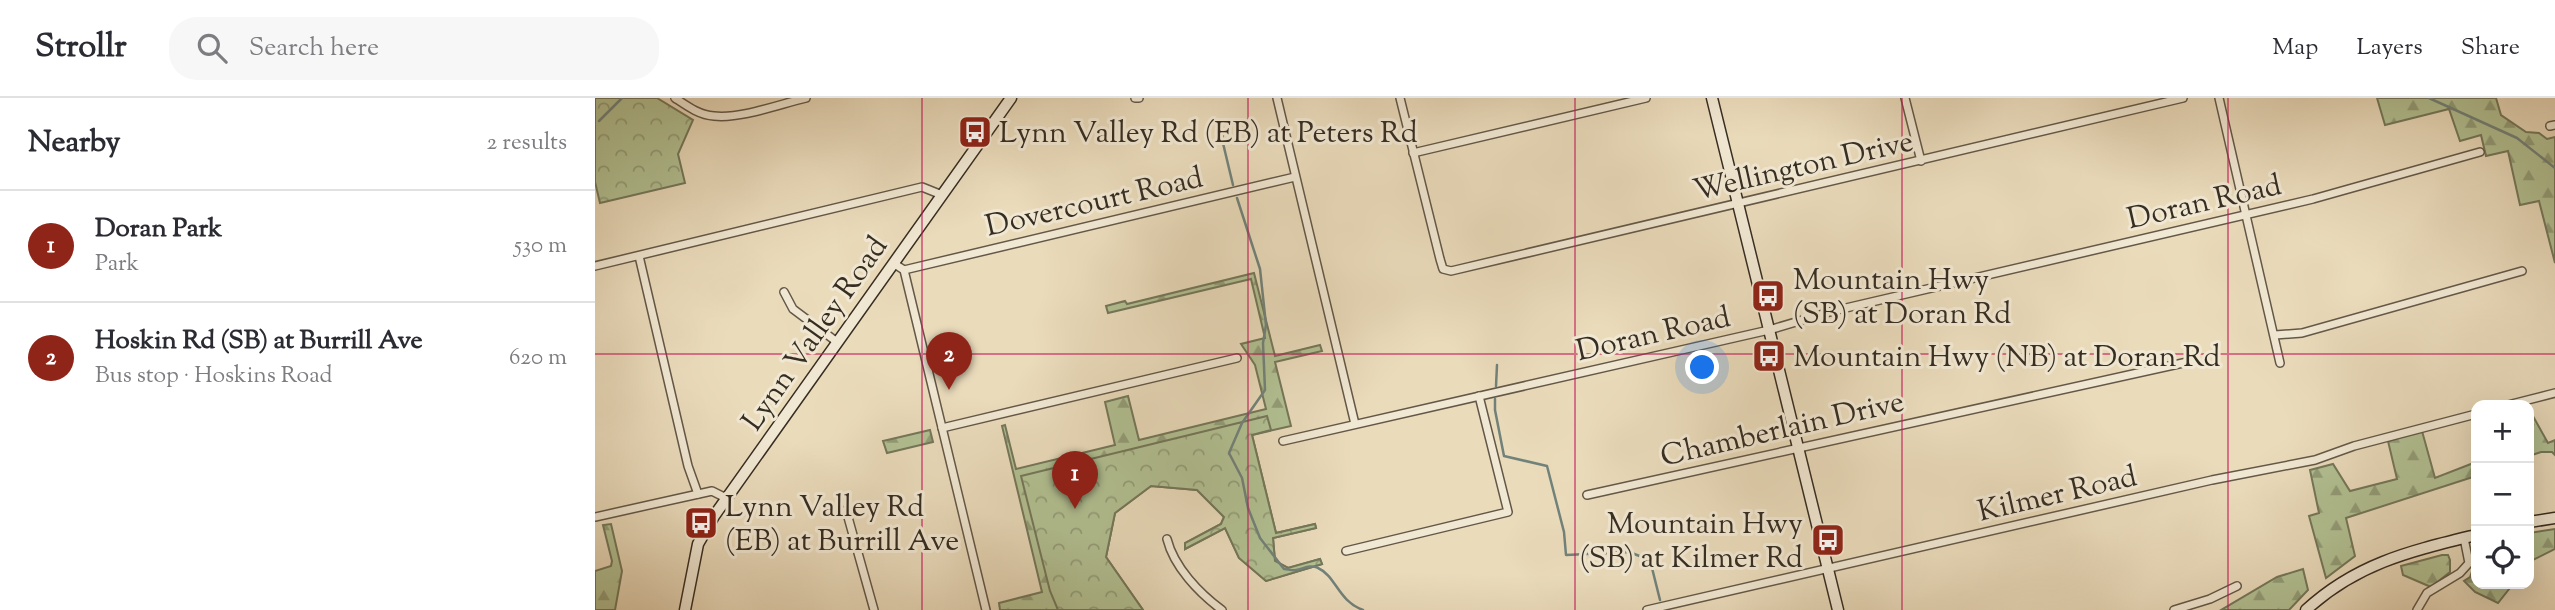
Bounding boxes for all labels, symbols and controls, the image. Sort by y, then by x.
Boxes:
search box [169,17,659,80]
text: Strollr [35,24,127,72]
icon: search [193,29,231,67]
text: Search here [249,30,379,67]
text: Map [2272,31,2318,65]
text: Layers [2356,31,2423,65]
text: Share [2461,31,2520,65]
bus stop icon: Lynn Valley Rd (EB) at Peters Rd [956,113,994,151]
place label: Lynn Valley Rd (EB) at Peters Rd [999,113,1418,156]
street label: Wellington Drive [1689,121,1918,214]
text: Nearby [28,122,120,165]
text: 2 results [487,127,567,160]
street label: Dovercourt Road [982,158,1208,249]
street label: Doran Road [2123,165,2286,242]
text: Doran Park [95,211,222,248]
street label: Lynn Valley Road [733,228,899,441]
text: 1 [47,230,55,263]
text: 530 m [514,230,567,263]
text: Park [95,248,139,281]
place label: Mountain Hwy (SB) at Doran Rd [1793,260,2011,337]
bus stop icon: Mountain Hwy (SB) at Doran Rd [1749,277,1787,315]
street label: Doran Road [1572,297,1735,374]
text: Hoskin Rd (SB) at Burrill Ave [95,323,423,360]
pin: 2 [926,332,972,390]
bus stop icon: Mountain Hwy (NB) at Doran Rd [1750,337,1788,375]
place label: Mountain Hwy (NB) at Doran Rd [1793,337,2221,380]
text: 2 [46,342,56,375]
text: 620 m [509,342,567,375]
your location [1685,350,1719,384]
text: Bus stop · Hoskins Road [95,360,332,393]
street label: Chamberlain Drive [1657,382,1909,479]
map controls [2471,400,2534,589]
button: + [2471,400,2534,463]
pin: 1 [1052,451,1098,509]
street label: Kilmer Road [1974,456,2141,535]
button: − [2471,463,2534,526]
place label: Lynn Valley Rd (EB) at Burrill Ave [725,487,959,564]
bus stop icon: Lynn Valley Rd (EB) at Burrill Ave [682,504,720,542]
place label: Mountain Hwy (SB) at Kilmer Rd [1579,504,1803,581]
bus stop icon: Mountain Hwy (SB) at Kilmer Rd [1809,521,1847,559]
button: locate [2471,526,2534,589]

